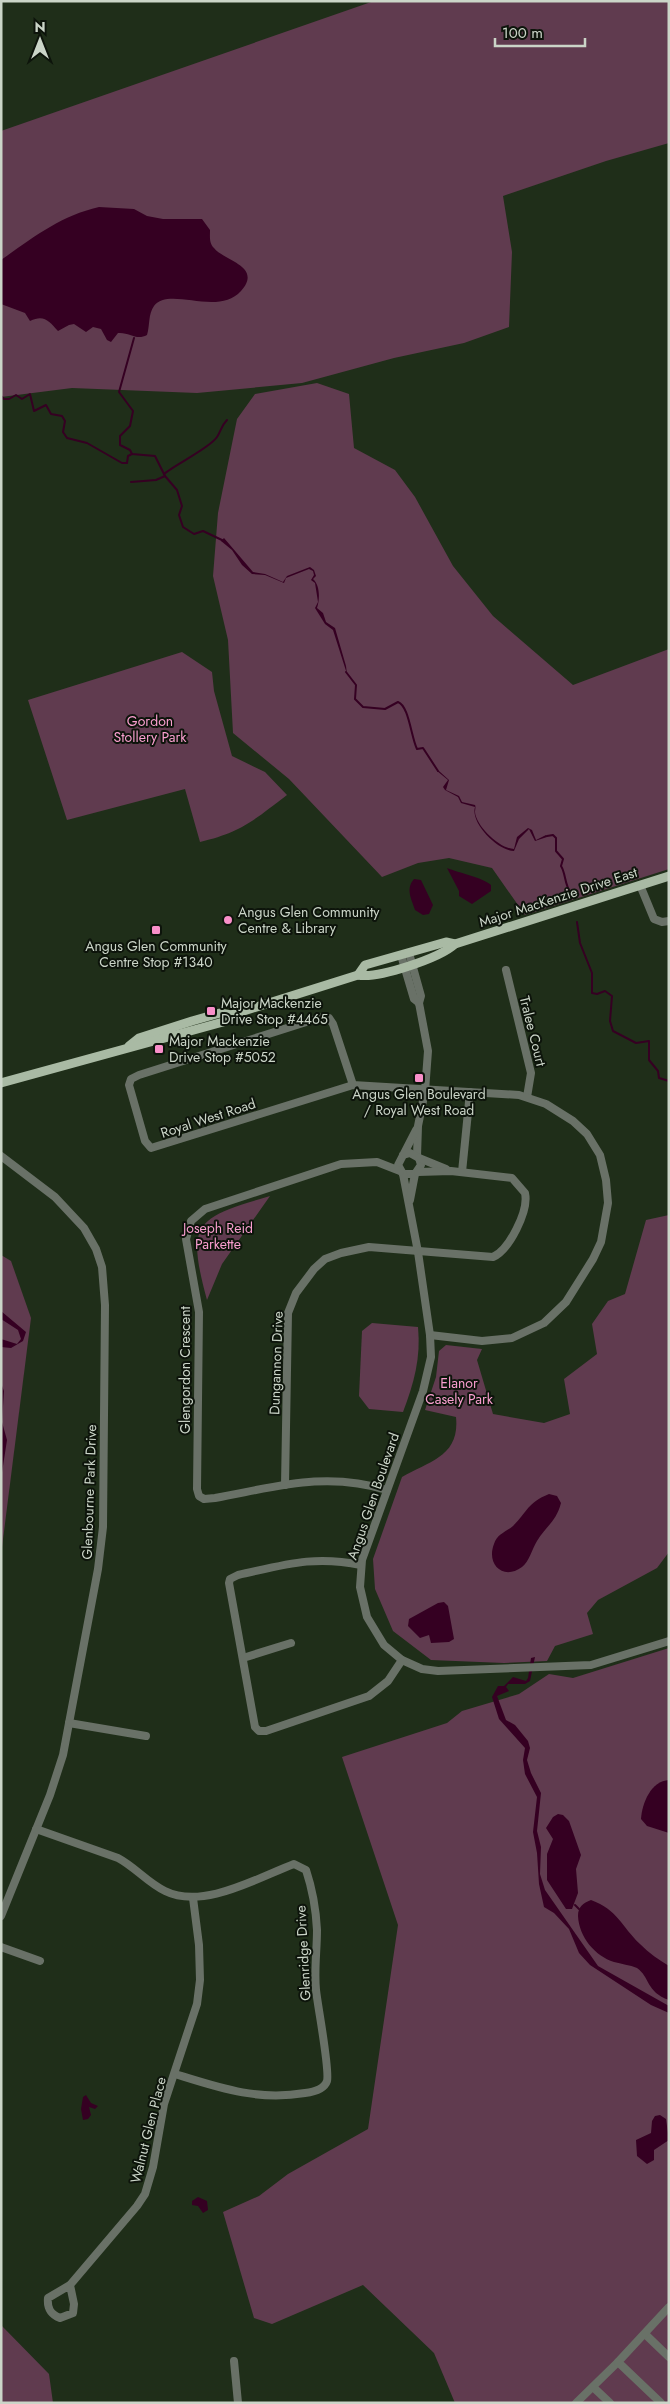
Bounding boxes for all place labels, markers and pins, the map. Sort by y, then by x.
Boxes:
place label: Angus Glen Community Centre & Library [238,902,380,938]
marker: Angus Glen Community Centre & Library [222,914,234,926]
marker: Angus Glen Community Centre Stop #1340 [150,924,162,936]
place label: Angus Glen Community Centre Stop #1340 [85,936,228,972]
place label: Major Mackenzie Drive Stop #4465 [221,993,328,1029]
marker: Major Mackenzie Drive Stop #4465 [205,1005,217,1017]
place label: Major Mackenzie Drive Stop #5052 [169,1031,276,1067]
marker: Major Mackenzie Drive Stop #5052 [153,1043,165,1055]
marker: Angus Glen Boulevard / Royal West Road [413,1072,425,1084]
place label: Angus Glen Boulevard / Royal West Road [352,1084,486,1120]

